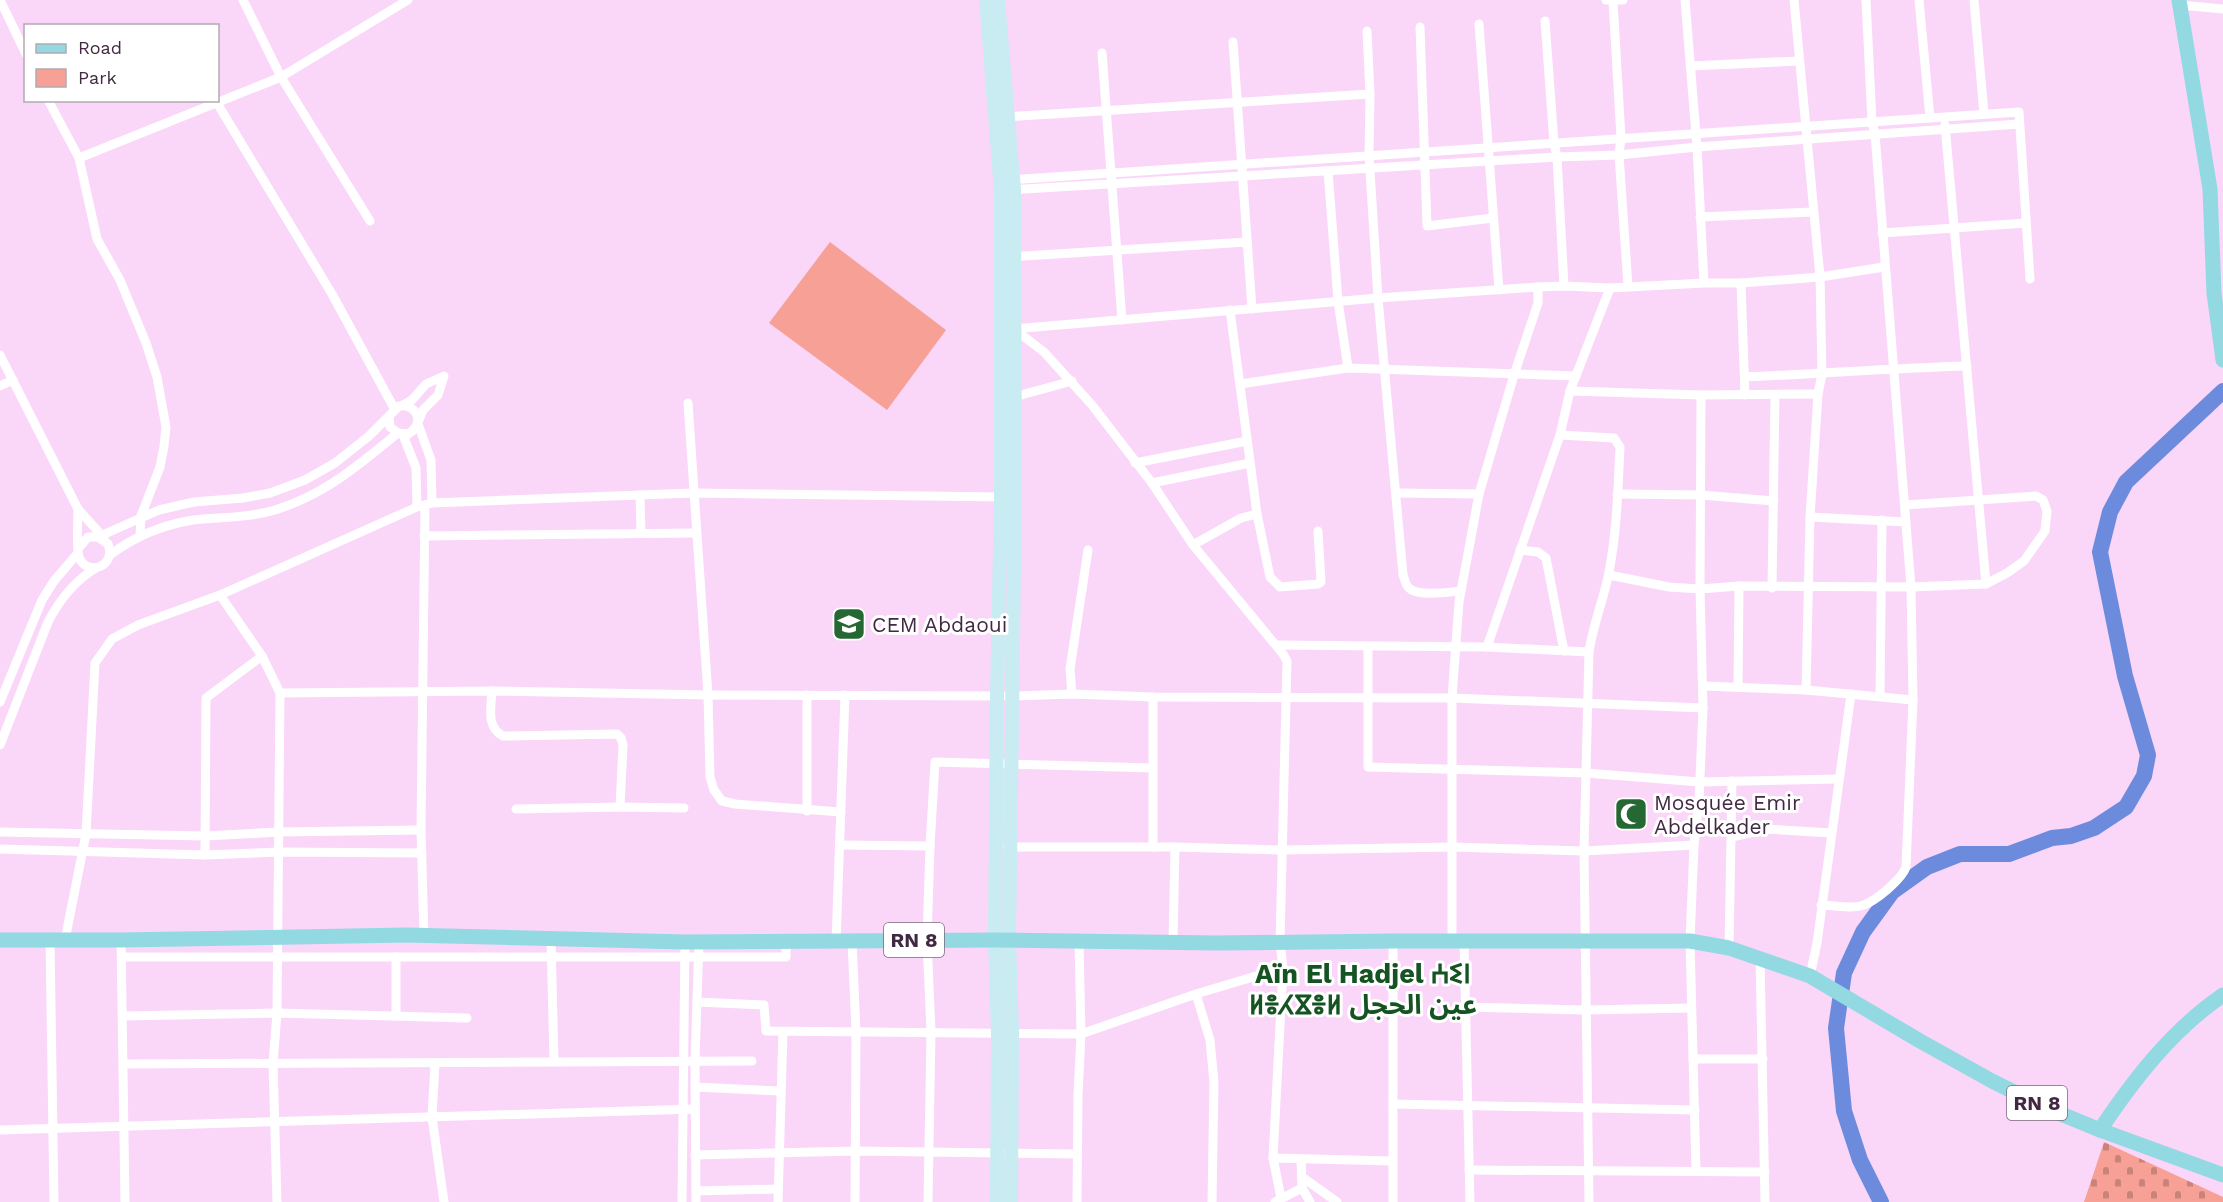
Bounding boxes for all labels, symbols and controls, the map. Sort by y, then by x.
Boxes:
legend [24,24,219,102]
text: Road [78,37,122,58]
text: Park [78,67,117,88]
school or university icon: CEM Abdaoui [831,606,867,642]
place label: CEM Abdaoui [872,612,1007,637]
place label: Mosquée Emir Abdelkader [1654,790,1801,839]
mosque icon: Mosquée Emir Abdelkader [1613,796,1649,832]
road number: RN 8 [884,923,944,957]
district label: Aïn El Hadjel ⵄⵉⵏ ⵍⴻⵃⴵⴻⵍ عين الحجل [1249,958,1477,1021]
road number: RN 8 [2007,1086,2067,1120]

